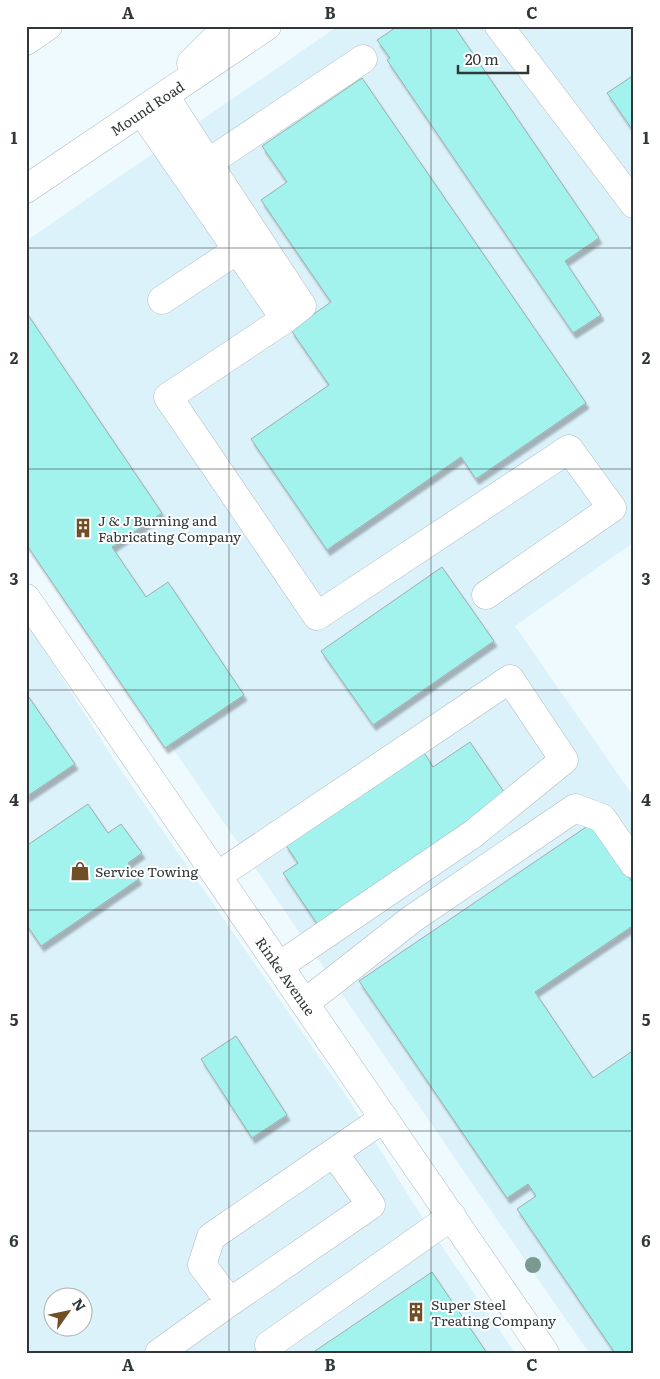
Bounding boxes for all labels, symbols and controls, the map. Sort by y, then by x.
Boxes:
text: A [122,0,134,24]
text: B [324,0,336,24]
text: C [526,0,538,24]
scale bar [458,42,528,74]
text: 20 m [465,47,499,70]
street label: Mound Road [106,76,188,140]
text: 1 [11,125,18,149]
text: 1 [643,125,650,149]
text: 2 [10,345,19,369]
text: 2 [642,345,651,369]
place label: J & J Burning and Fabricating Company [98,510,242,546]
building icon: J & J Burning and Fabricating Company [72,517,94,539]
text: 3 [10,566,19,590]
text: 3 [642,566,651,590]
text: 4 [9,787,19,811]
text: 4 [641,787,651,811]
shop icon: Service Towing [69,860,91,882]
place label: Service Towing [95,861,198,881]
street label: Rinke Avenue [252,933,320,1019]
text: 5 [10,1007,19,1031]
text: 5 [642,1007,651,1031]
text: 6 [9,1228,19,1252]
text: 6 [641,1228,651,1252]
north arrow [42,1286,92,1336]
text: N [68,1294,91,1315]
place label: Super Steel Treating Company [431,1294,557,1330]
building icon: Super Steel Treating Company [405,1301,427,1323]
text: A [122,1352,134,1376]
text: B [324,1352,336,1376]
text: C [526,1352,538,1376]

